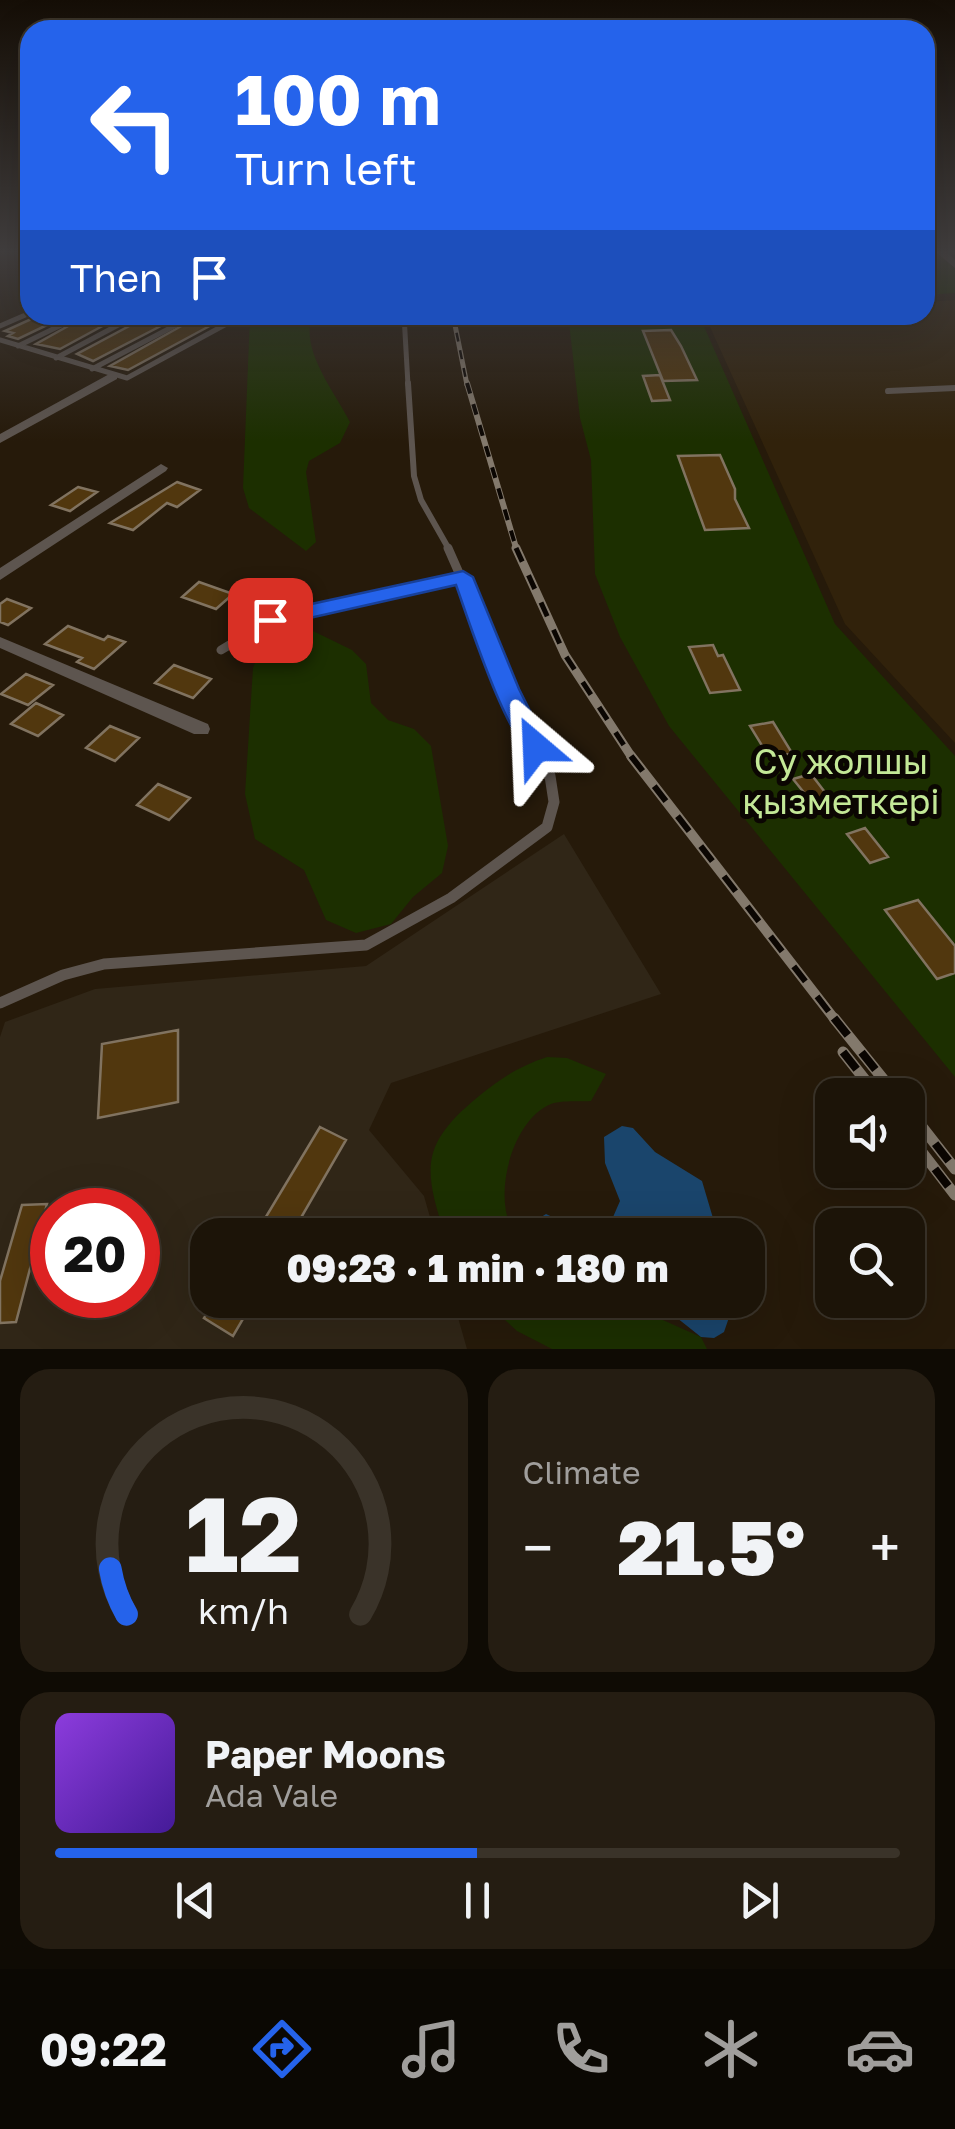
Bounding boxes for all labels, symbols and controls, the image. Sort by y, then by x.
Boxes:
text: 100 m [235,56,441,140]
icon: left [70,60,200,190]
text: Turn left [235,141,417,195]
icon: arrive [182,250,237,305]
text: Then [70,255,162,300]
pin [228,578,313,663]
icon: arrive [243,593,298,648]
position arrow [484,695,588,799]
park label: Су жолшы қызметкері [742,740,940,822]
map controls [815,1078,925,1318]
button: sound [815,1078,925,1188]
speed limit sign: 20 [30,1188,160,1318]
button: search [815,1208,925,1318]
text: 09:23 · 1 min · 180 m [286,1245,669,1290]
text: Climate [523,1453,641,1491]
text: 12 [185,1470,302,1595]
text: 21.5° [618,1501,805,1592]
text: − [523,1514,553,1580]
text: + [870,1514,900,1580]
text: km/h [198,1589,289,1632]
text: Paper Moons [205,1731,446,1776]
text: Ada Vale [205,1776,338,1814]
icon: previous [168,1873,223,1928]
icon: pause [450,1873,505,1928]
icon: next [732,1873,787,1928]
icon: directions [247,2014,317,2084]
icon: music [396,2014,466,2084]
icon: phone [546,2014,616,2084]
icon: climate [696,2014,766,2084]
icon: car [845,2014,915,2084]
text: 09:22 [40,2022,167,2076]

